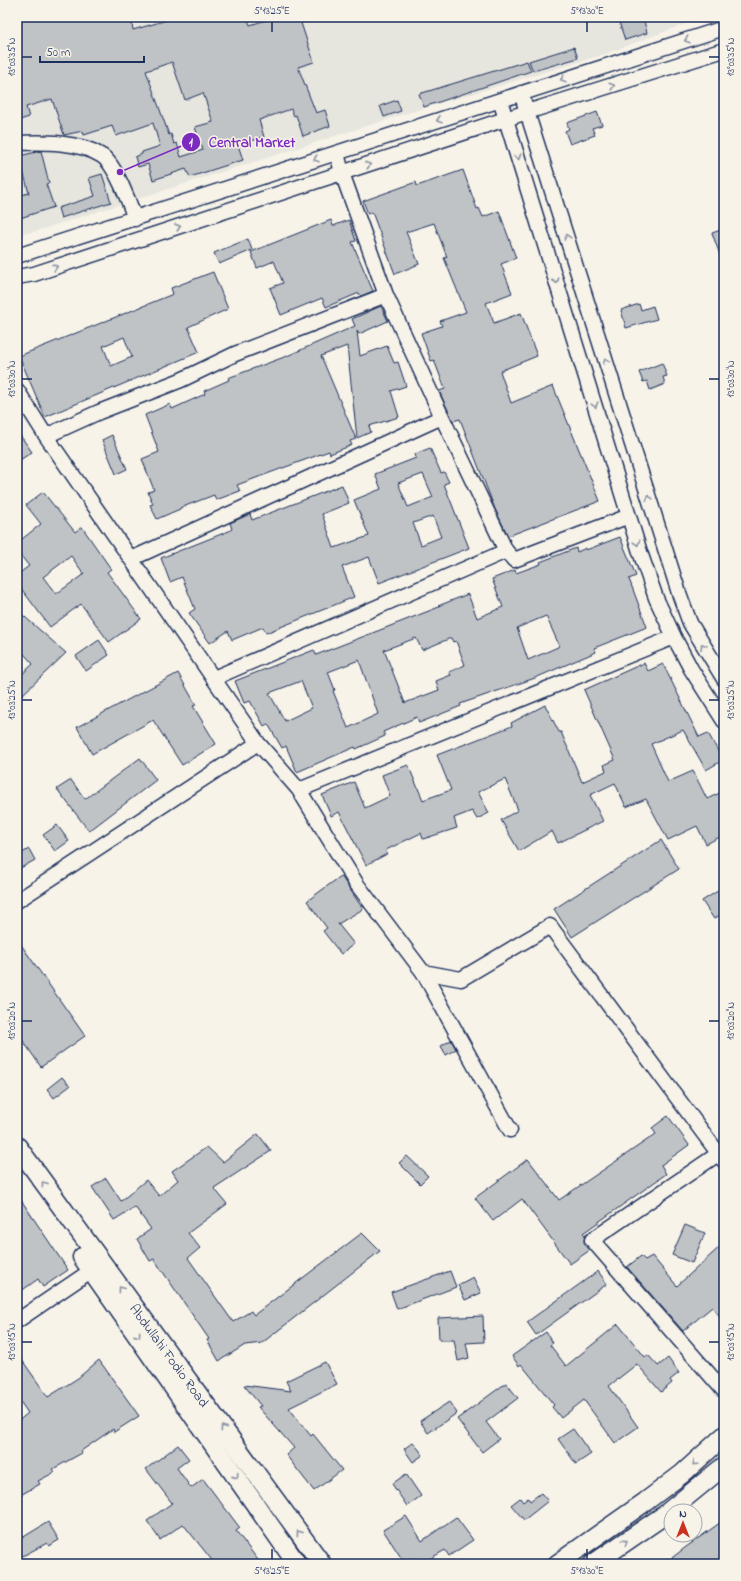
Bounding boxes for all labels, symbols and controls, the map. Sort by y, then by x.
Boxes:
text: 5°13'25"E [254,4,290,19]
text: 5°13'30"E [570,4,604,19]
one-way arrow [684,35,691,44]
text: 13°03'35"N [5,38,20,76]
scale bar [40,38,144,64]
text: 13°03'35"N [724,38,739,76]
text: 50 m [46,44,70,62]
one-way arrow [560,75,567,83]
one-way arrow [608,82,615,90]
one-way arrow [436,115,443,123]
callout: Central Market [181,129,303,156]
text: Central Market [209,132,296,154]
text: 1 [189,134,193,152]
one-way arrow [513,153,522,160]
one-way arrow [312,155,319,163]
one-way arrow [365,161,372,170]
one-way arrow [175,223,182,231]
one-way arrow [563,233,571,240]
one-way arrow [51,263,58,272]
one-way arrow [551,278,560,285]
one-way arrow [602,357,611,364]
text: 13°03'30"N [5,360,20,398]
text: 13°03'30"N [724,360,739,398]
one-way arrow [590,402,599,409]
one-way arrow [645,495,654,502]
one-way arrow [632,539,641,546]
one-way arrow [701,643,708,650]
text: 13°03'25"N [5,680,20,720]
text: 13°03'25"N [724,680,739,720]
text: 13°03'20"N [5,1002,20,1040]
text: 13°03'20"N [724,1002,739,1040]
one-way arrow [42,1181,49,1188]
one-way arrow [119,1286,126,1293]
street label: Abdullahi Fodio Road [124,1300,213,1412]
text: 13°03'15"N [5,1323,20,1361]
text: 13°03'15"N [724,1323,739,1361]
one-way arrow [133,1331,140,1338]
one-way arrow [220,1425,227,1432]
one-way arrow [692,1458,700,1465]
one-way arrow [231,1472,238,1479]
north arrow [663,1503,703,1543]
text: N [679,1506,687,1522]
one-way arrow [297,1530,304,1537]
one-way arrow [621,1539,628,1547]
text: 5°13'25"E [254,1564,290,1579]
text: 5°13'30"E [570,1564,604,1579]

